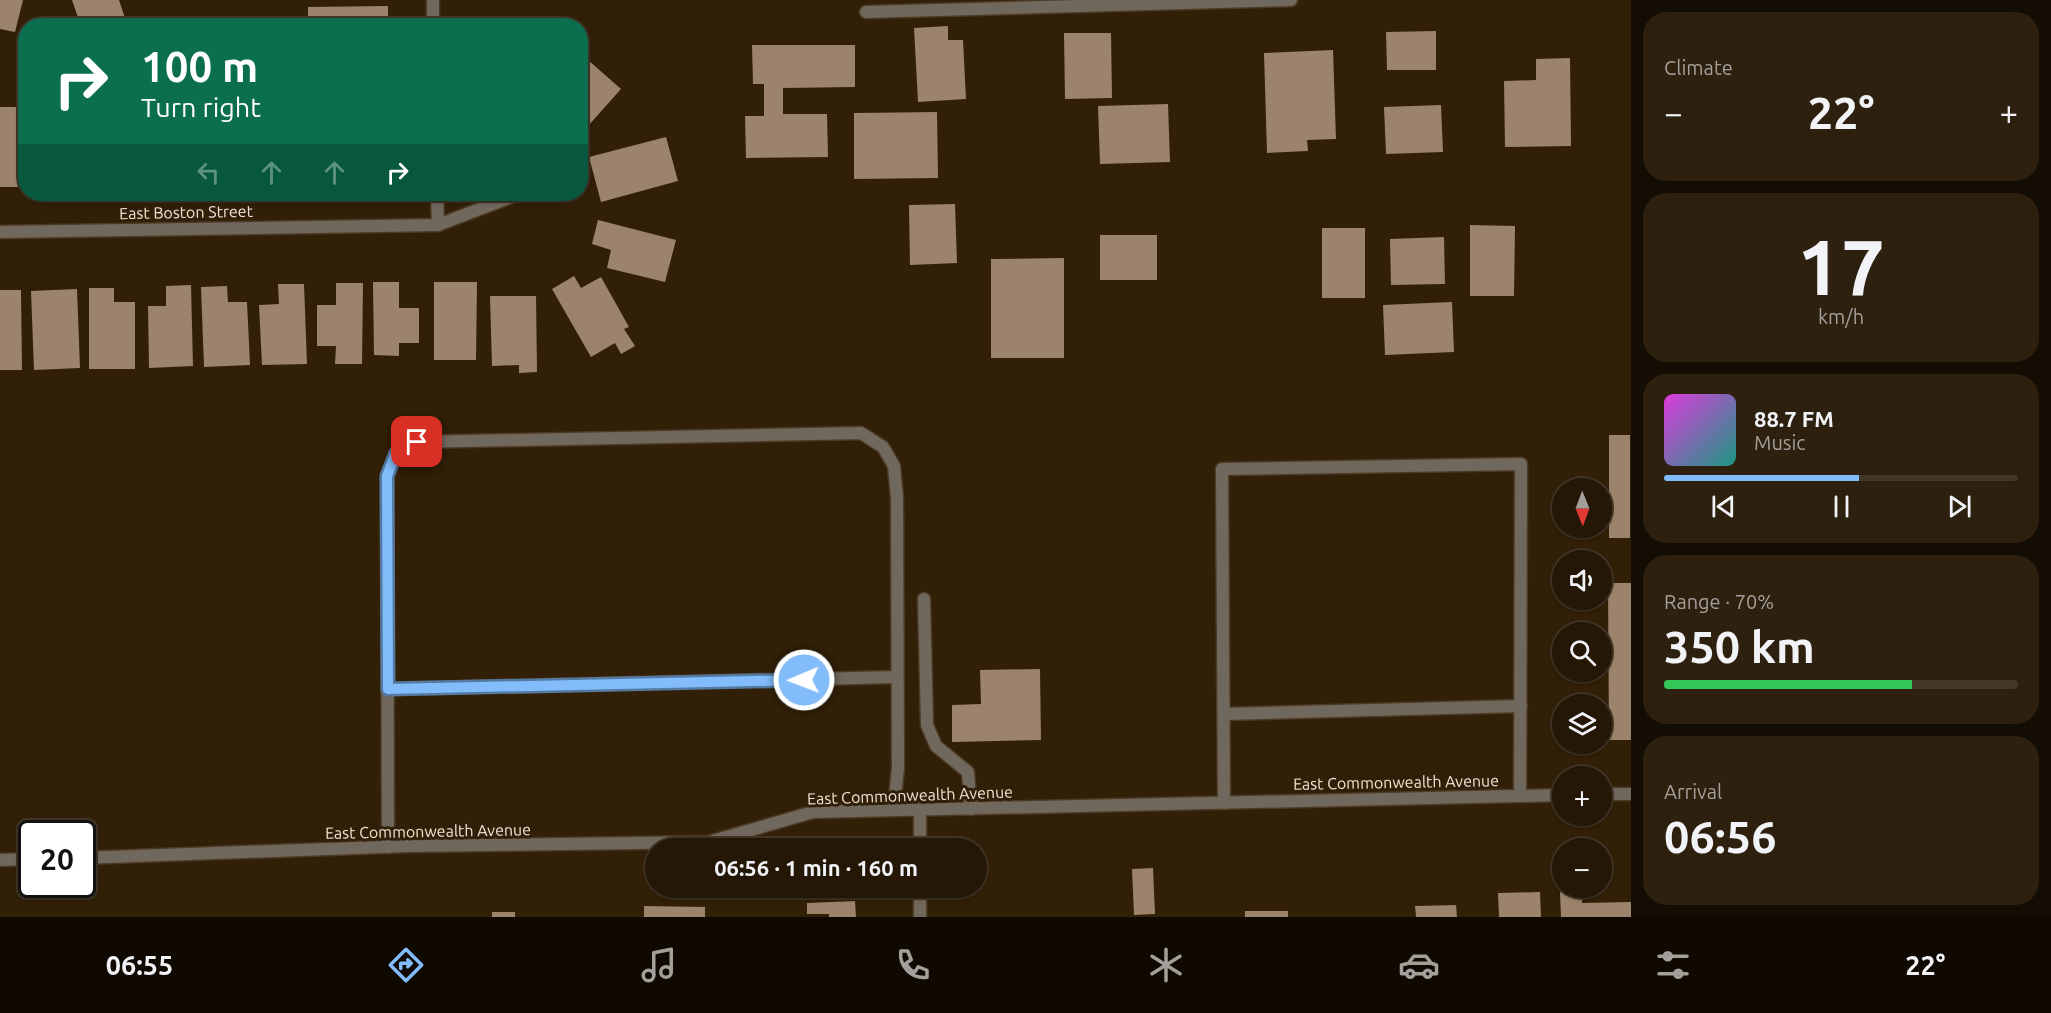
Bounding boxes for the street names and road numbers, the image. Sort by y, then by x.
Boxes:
street label: East Boston Street [119,202,254,222]
street label: East Commonwealth Avenue [1293,771,1499,793]
street label: East Commonwealth Avenue [807,782,1013,808]
street label: East Commonwealth Avenue [325,820,531,842]

